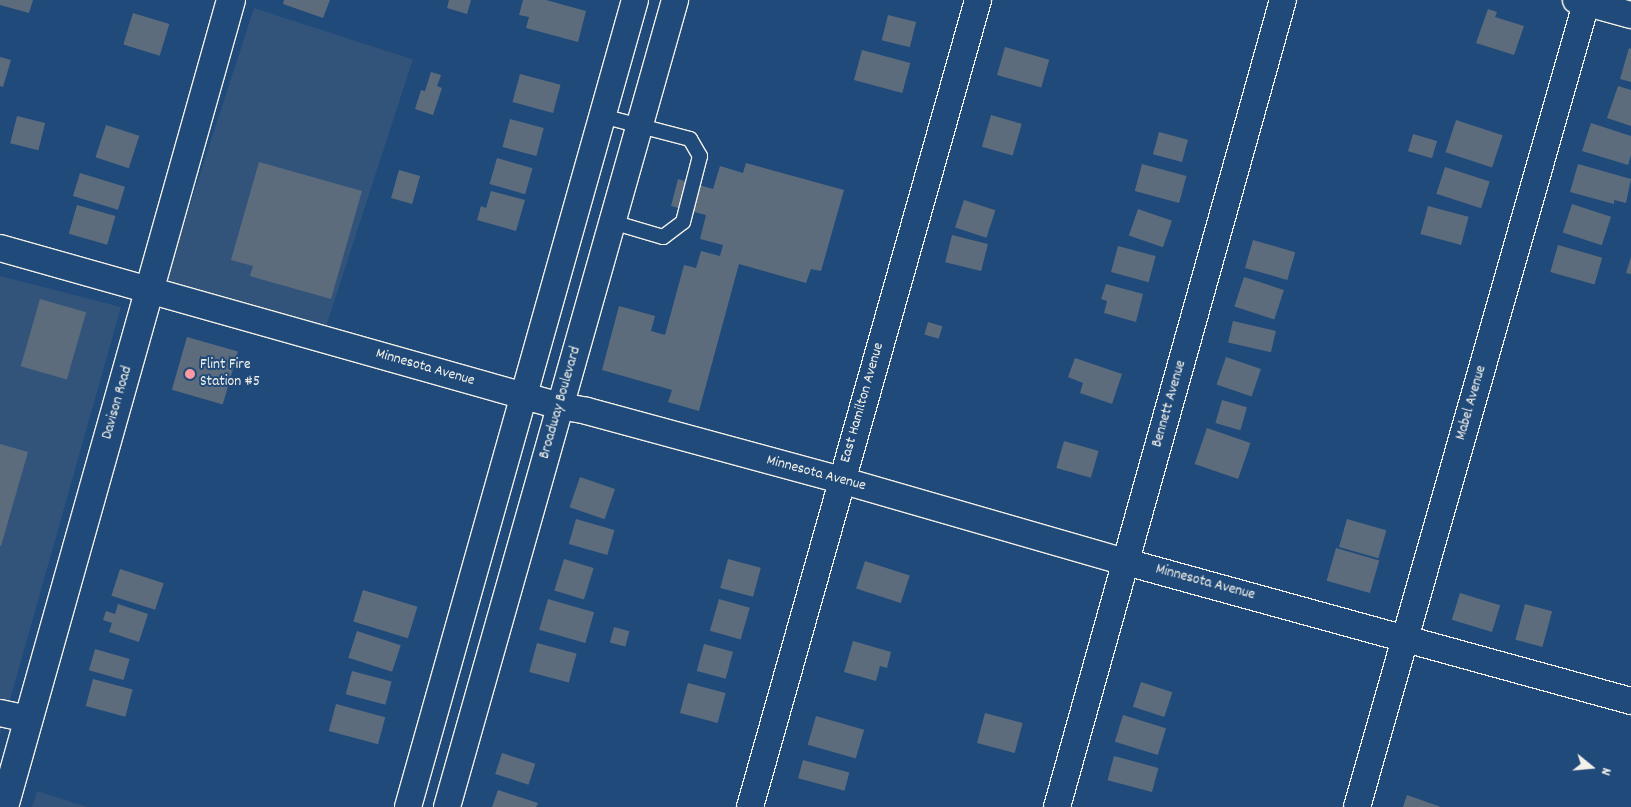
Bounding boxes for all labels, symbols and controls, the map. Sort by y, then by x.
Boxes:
street label: East Hamilton Avenue [837,341,889,465]
street label: Minnesota Avenue [373,345,477,391]
street label: Broadway Boulevard [536,345,586,461]
place label: Flint Fire Station #5 [200,356,260,391]
street label: Bennett Avenue [1149,358,1191,450]
street label: Davison Road [99,364,137,442]
street label: Mabel Avenue [1453,364,1491,442]
marker: Flint Fire Station #5 [184,368,196,380]
street label: Minnesota Avenue [764,452,868,496]
street label: Minnesota Avenue [1153,561,1257,605]
north arrow [1566,742,1616,792]
text: N [1595,765,1616,778]

